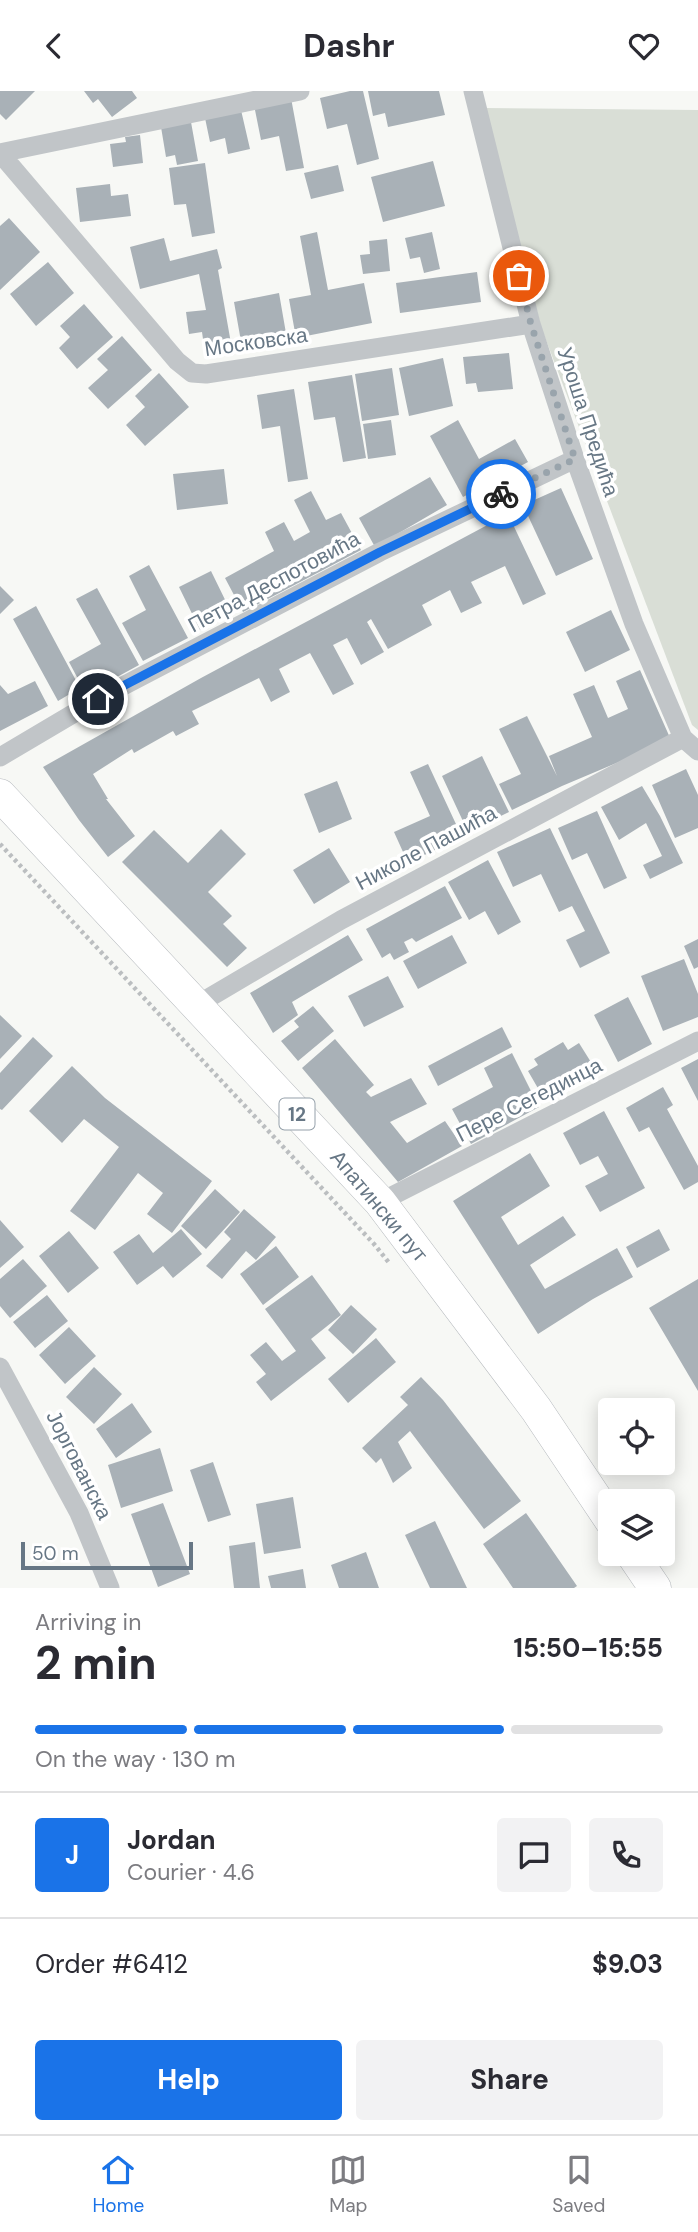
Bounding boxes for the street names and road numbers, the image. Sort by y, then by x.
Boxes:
street label: Московска [203,321,310,363]
street label: Уроша Предића [551,344,625,500]
street label: Петра Деспотовића [183,525,365,639]
street label: Николе Пашића [351,799,502,897]
street label: Пере Сегединца [451,1051,607,1149]
road number: 12 [280,1098,314,1129]
street label: Апатински пут [324,1144,434,1268]
street label: Јоргованска [40,1406,119,1525]

